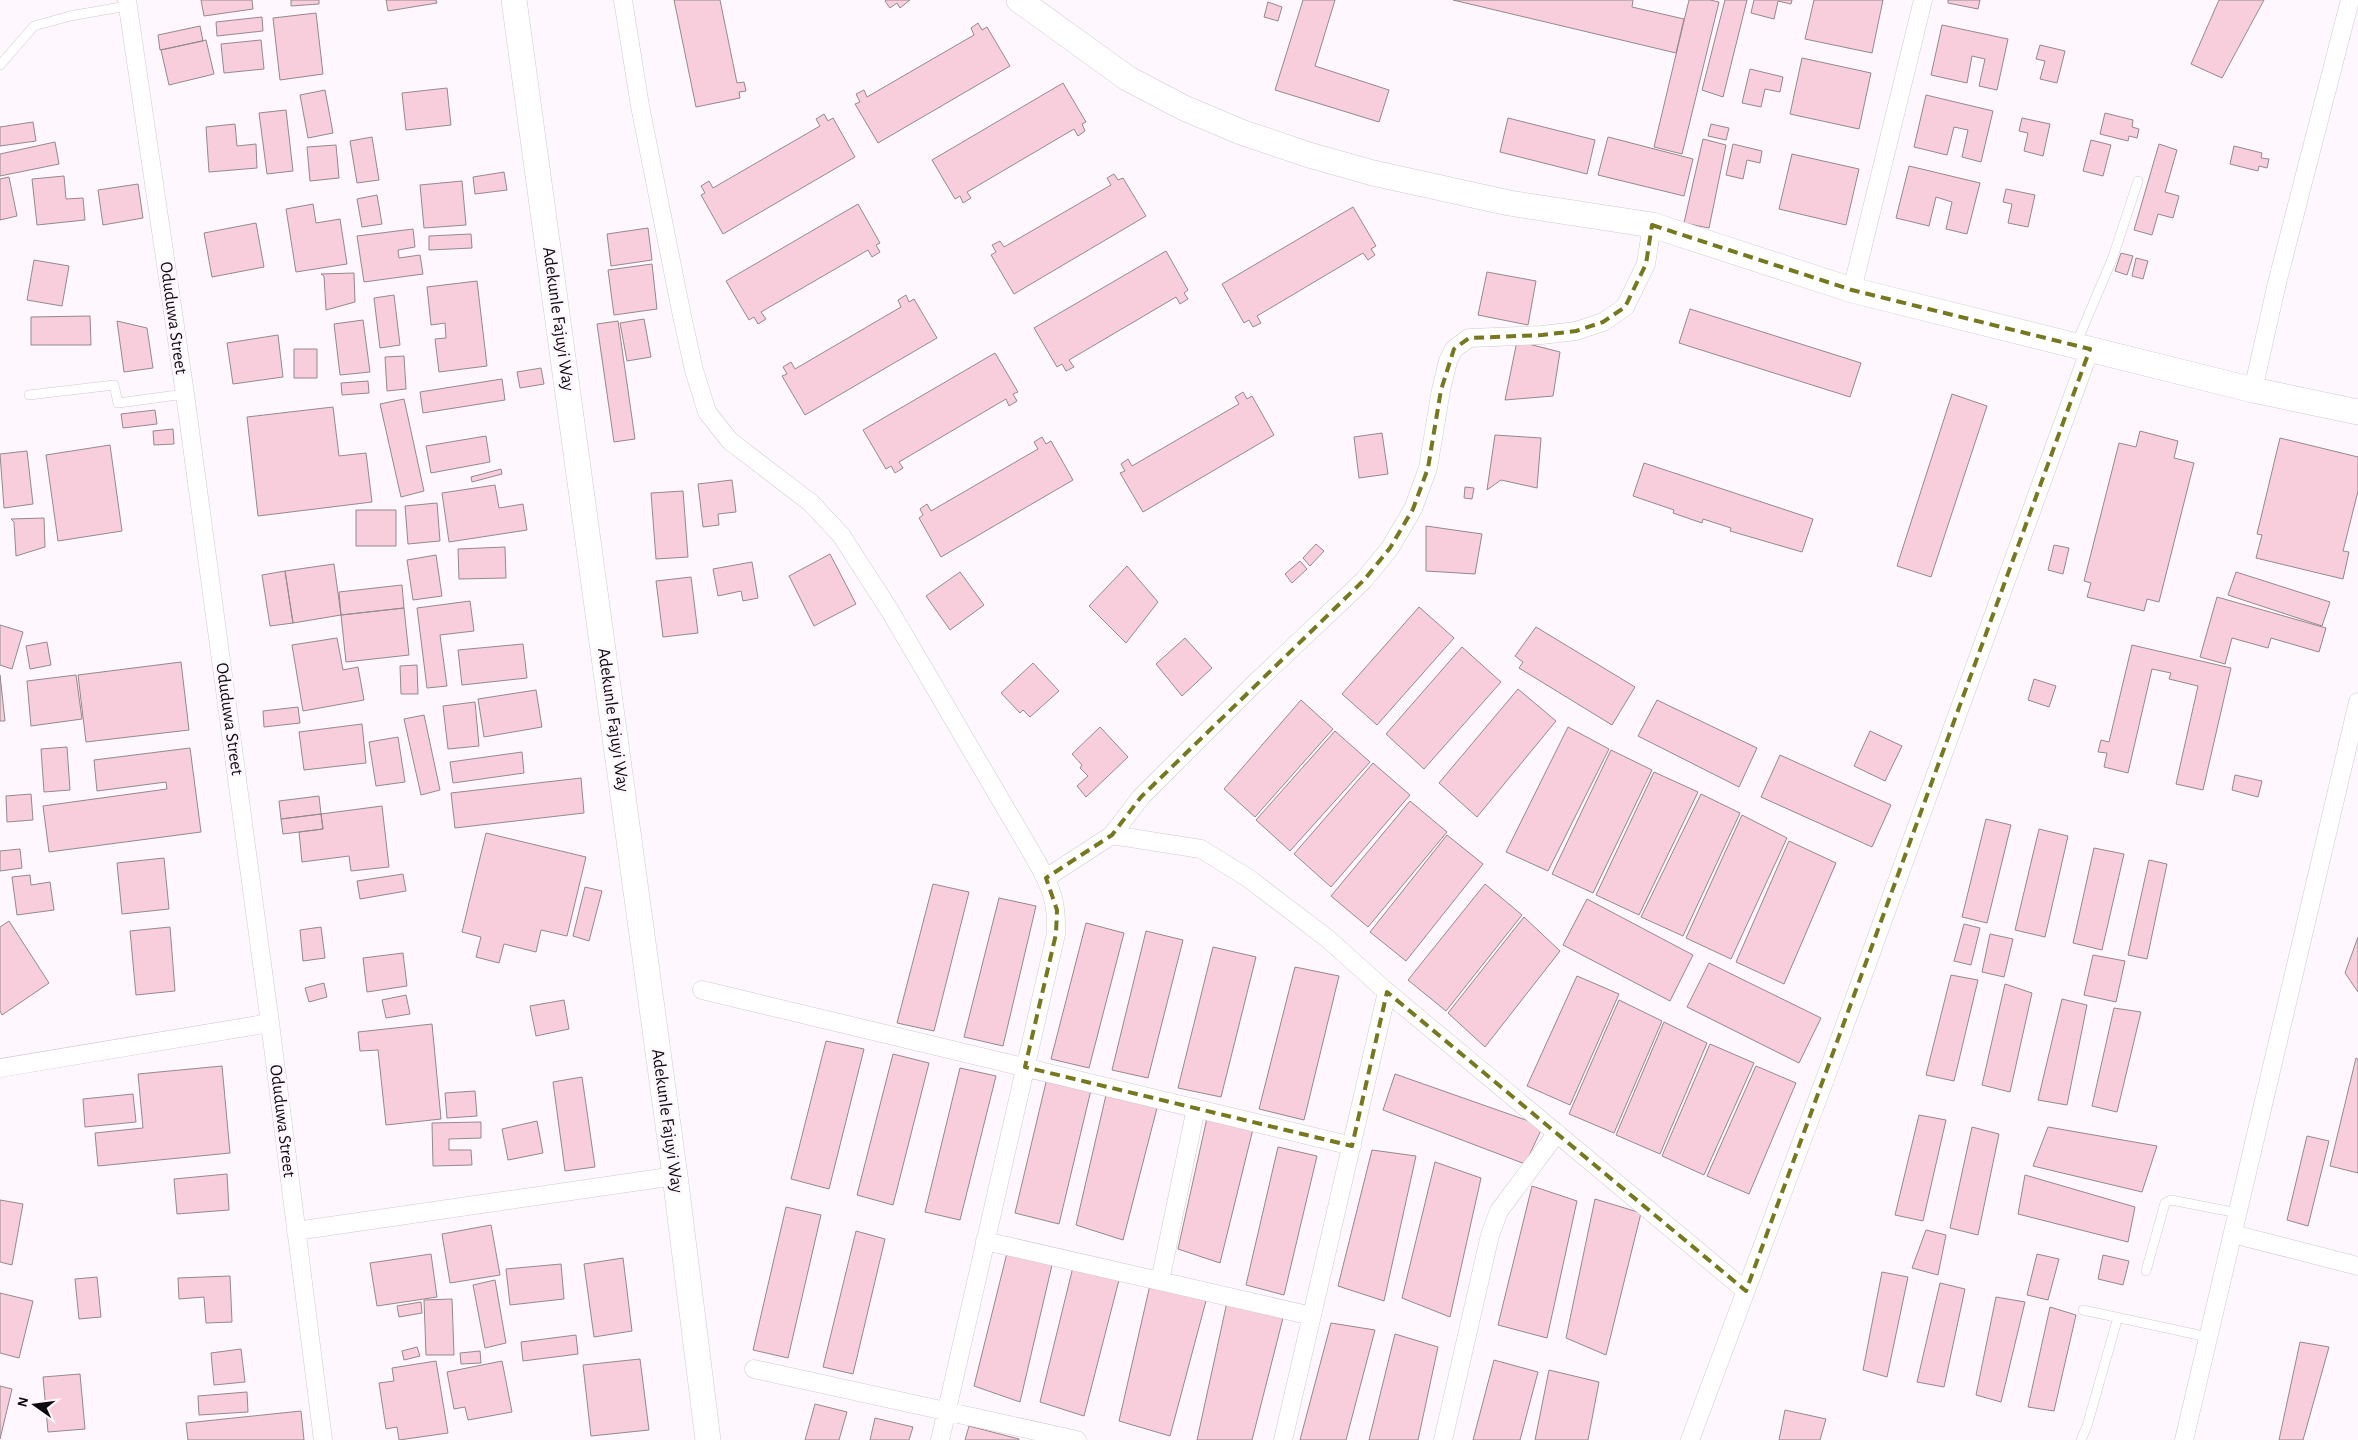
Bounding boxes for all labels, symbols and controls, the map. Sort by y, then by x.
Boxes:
street label: Adekunle Fajuyi Way [539,246,577,392]
street label: Oduduwa Street [156,260,190,376]
street label: Adekunle Fajuyi Way [594,647,632,793]
street label: Oduduwa Street [212,661,246,777]
street label: Adekunle Fajuyi Way [648,1048,686,1194]
street label: Oduduwa Street [266,1063,298,1179]
north arrow [10,1380,60,1430]
text: N [15,1396,31,1409]

